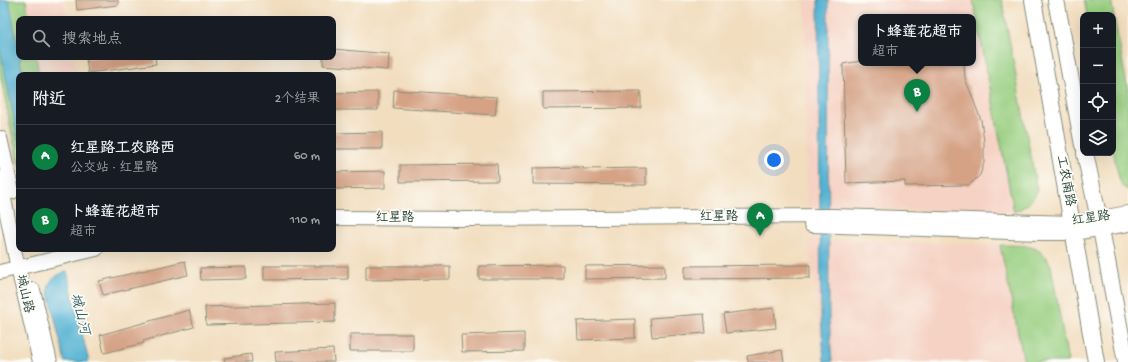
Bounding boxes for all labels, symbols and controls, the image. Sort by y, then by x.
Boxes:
map controls [1080,12,1116,156]
button: + [1080,12,1116,48]
popup [858,14,976,66]
search box [16,16,336,60]
text: 卜蜂莲花超市 [872,24,962,42]
icon: search [30,27,52,49]
text: 搜索地点 [62,31,122,49]
text: 超市 [872,45,898,60]
button: − [1080,48,1116,84]
pin: B [904,79,930,112]
button: locate [1080,84,1116,120]
text: 附近 [32,91,66,111]
text: 2个结果 [275,92,320,107]
button: layers [1080,120,1116,156]
text: 红星路工农路西 [70,140,175,158]
text: A [41,149,49,164]
text: 60 m [294,149,320,164]
your location [764,150,784,170]
street label: 工农南路 [1053,154,1078,208]
text: 公交站 · 红星路 [70,161,158,176]
pin: A [747,203,773,236]
text: 卜蜂莲花超市 [70,204,160,222]
street label: 红星路 [1070,208,1111,229]
street label: 红星路 [699,209,739,225]
street label: 红星路 [375,210,415,226]
text: B [42,213,48,228]
text: 110 m [290,213,320,228]
text: 超市 [70,225,96,240]
street label: 城山路 [12,273,37,315]
water label: 城山河 [66,291,94,338]

